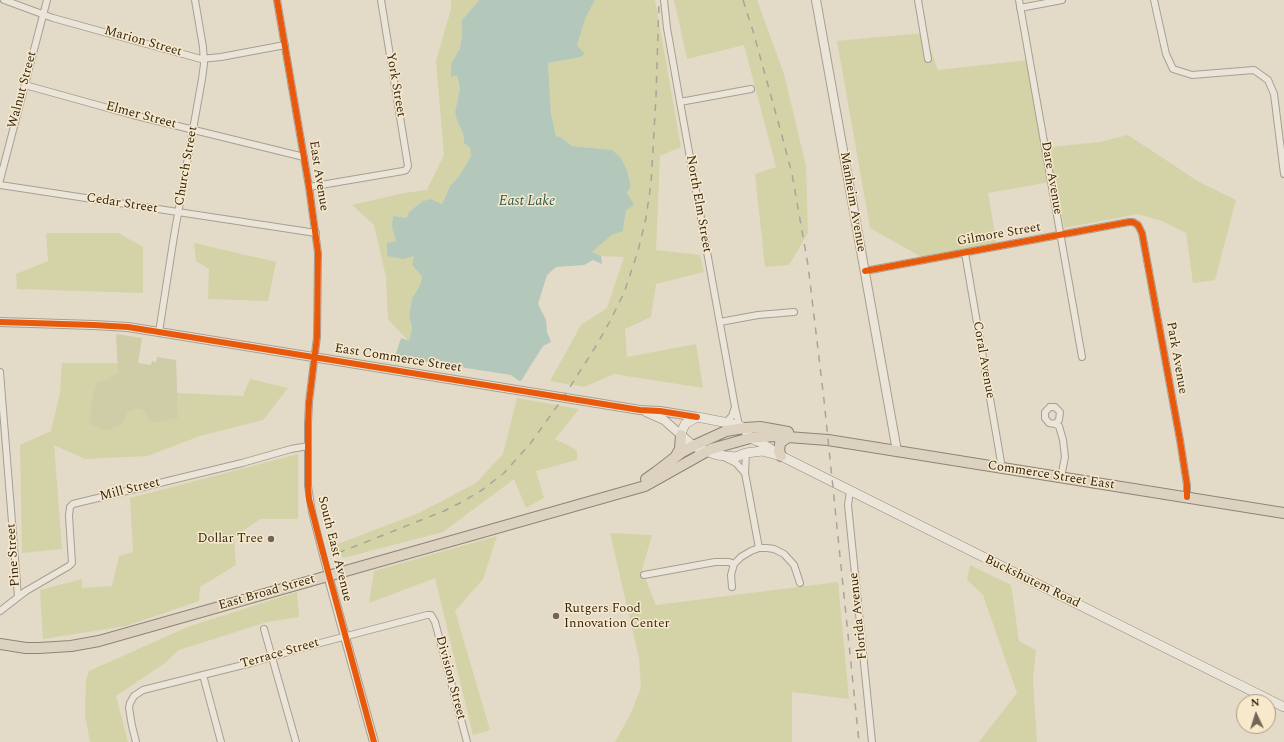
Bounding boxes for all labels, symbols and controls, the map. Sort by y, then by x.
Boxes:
street label: Marion Street [102,23,184,61]
street label: Walnut Street [5,50,41,130]
street label: York Street [382,52,408,118]
street label: Elmer Street [104,99,178,133]
street label: Church Street [172,125,202,207]
street label: East Avenue [305,140,331,212]
street label: Dare Avenue [1037,140,1065,216]
street label: Manheim Avenue [835,151,869,253]
street label: North Elm Street [682,154,714,254]
street label: Cedar Street [85,191,159,217]
water label: East Lake [499,194,555,210]
street label: Gilmore Street [956,220,1042,250]
street label: Coral Avenue [969,320,997,400]
street label: Park Avenue [1162,321,1190,395]
street label: East Commerce Street [333,341,463,377]
street label: Commerce Street East [986,458,1116,494]
street label: Mill Street [98,475,162,505]
street label: South East Avenue [313,495,355,603]
street label: Pine Street [4,523,24,587]
place label: Dollar Tree [197,531,263,547]
marker: Dollar Tree [266,534,276,544]
street label: Buckshutem Road [982,552,1082,612]
street label: East Broad Street [217,572,317,614]
street label: Florida Avenue [847,572,871,660]
place label: Rutgers Food Innovation Center [564,601,670,632]
marker: Rutgers Food Innovation Center [551,611,561,621]
street label: Division Street [431,634,469,722]
street label: Terrace Street [239,635,321,673]
north arrow [1236,694,1276,734]
text: N [1250,694,1260,711]

